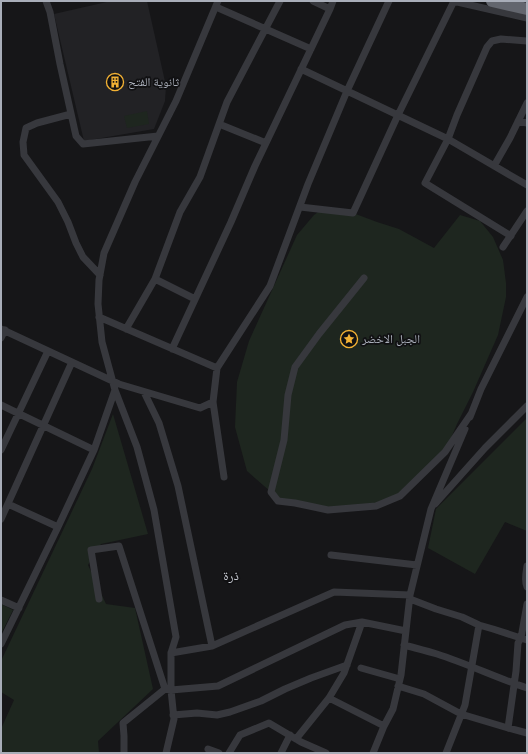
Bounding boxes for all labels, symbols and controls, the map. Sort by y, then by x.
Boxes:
building icon: ثانوية الفتح [105,72,125,92]
place label: ثانوية الفتح [128,74,180,89]
place icon: الجبل الاخضر [339,329,359,349]
place label: الجبل الاخضر [361,331,420,346]
district label: ذرة [223,567,239,584]

